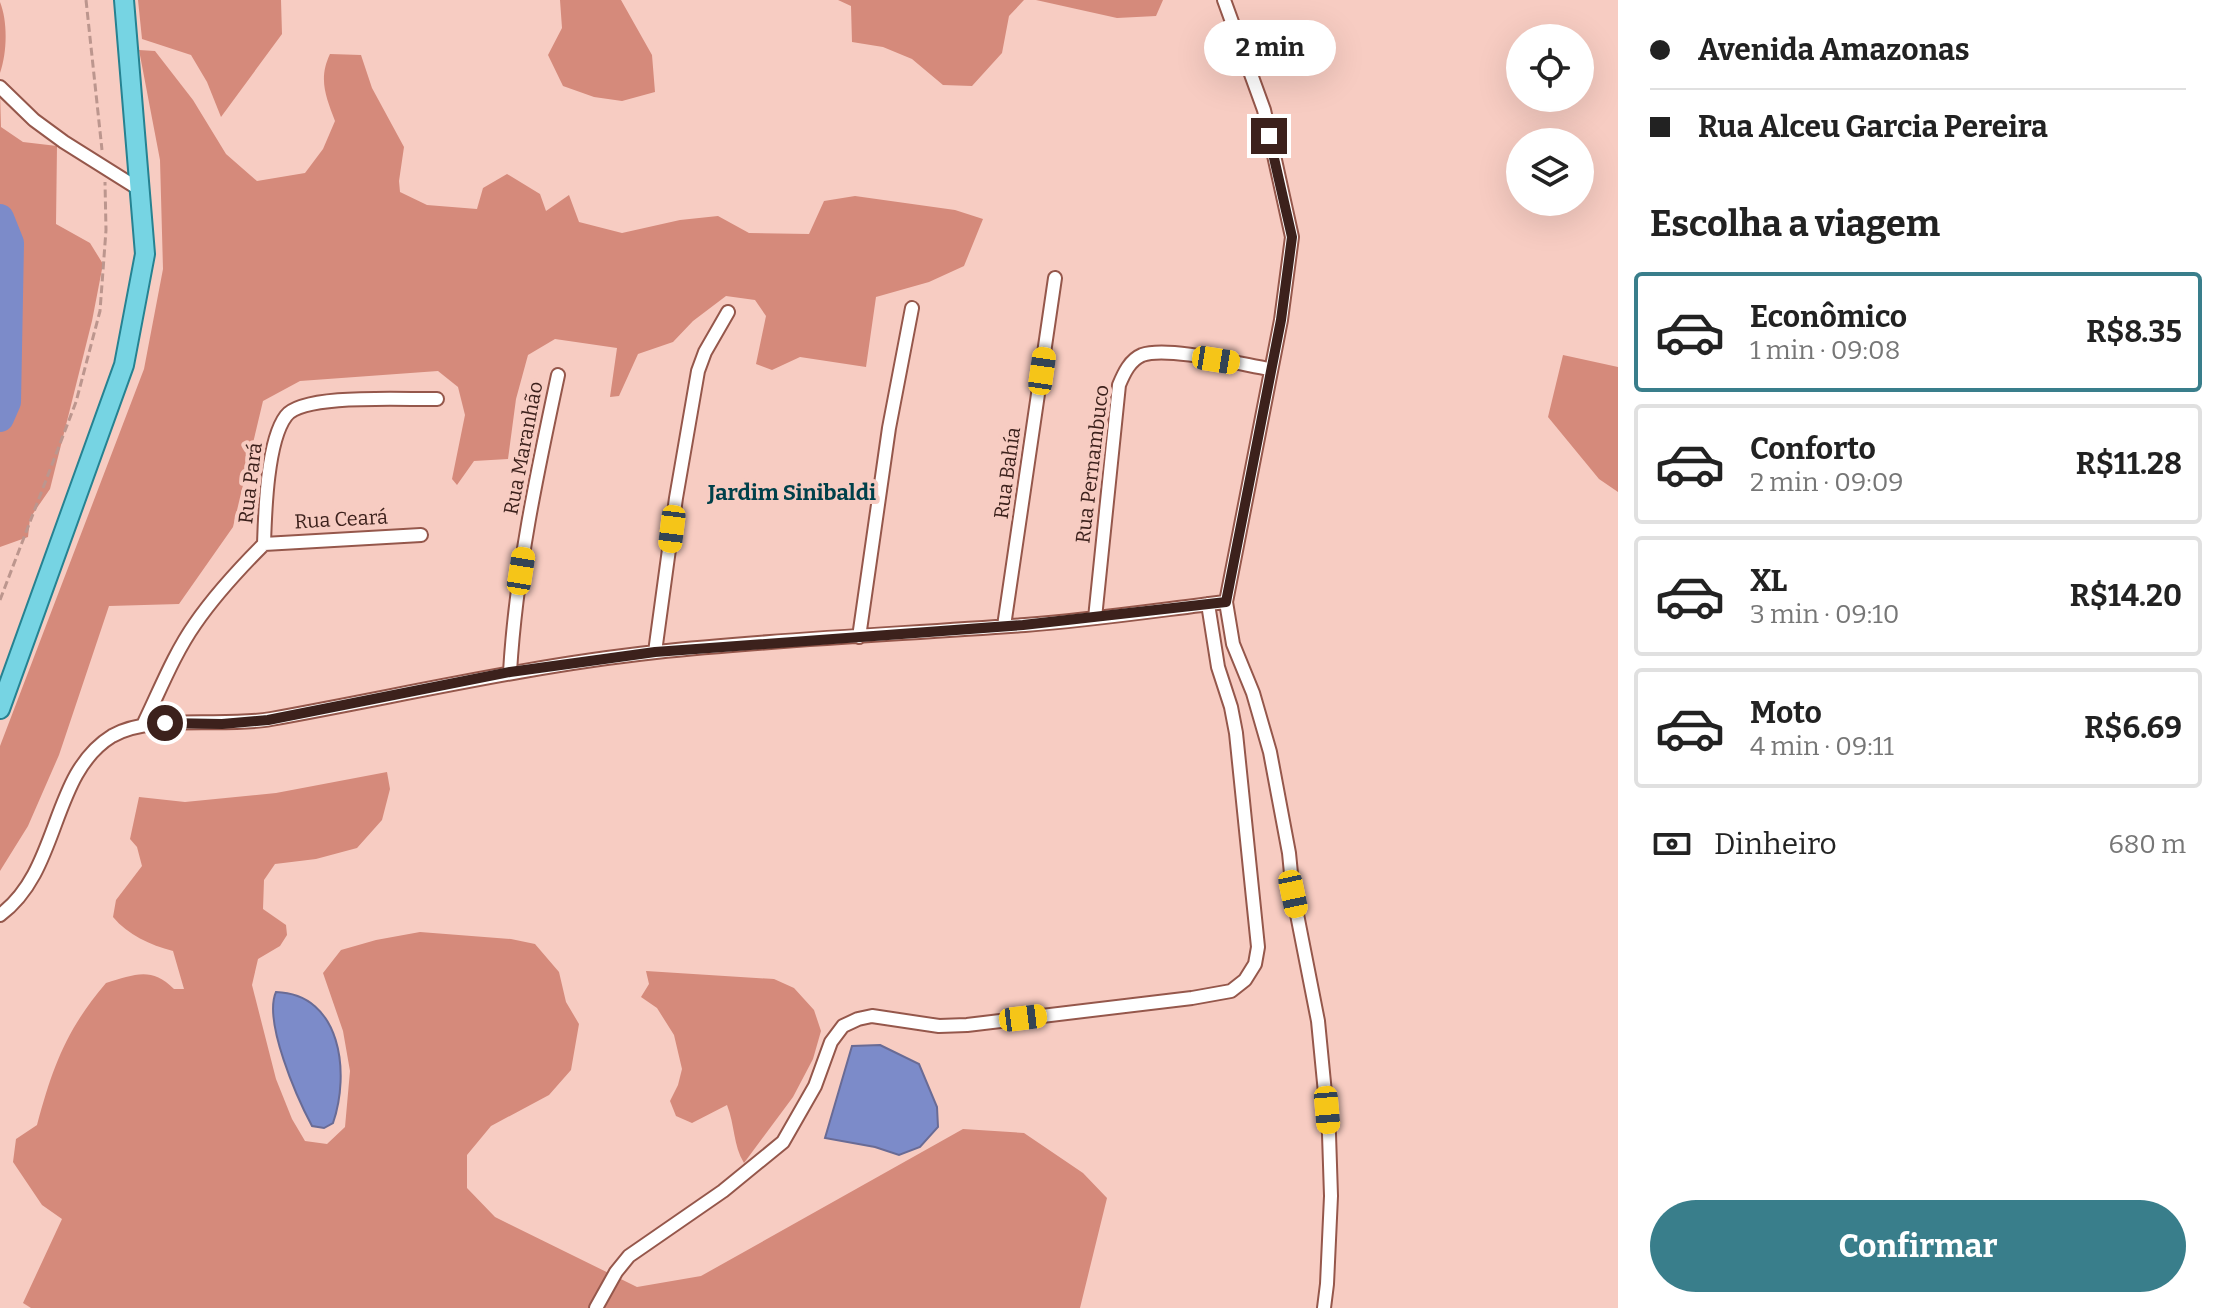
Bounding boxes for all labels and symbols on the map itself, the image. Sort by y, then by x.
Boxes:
callout: 2 min [1203,20,1335,76]
route end [1251,118,1287,154]
car [1190,344,1242,376]
car [1027,346,1057,396]
street label: Rua Maranhão [498,379,548,517]
street label: Rua Pernambuco [1070,383,1114,545]
street label: Rua Bahía [989,425,1025,521]
street label: Rua Pará [233,441,267,525]
district label: Jardim Sinibaldi [707,479,876,506]
car [657,504,687,554]
street label: Rua Ceará [294,505,388,533]
car [505,545,537,597]
route start [147,705,183,741]
car [1276,868,1310,920]
car [998,1003,1048,1033]
car [1313,1085,1341,1135]

